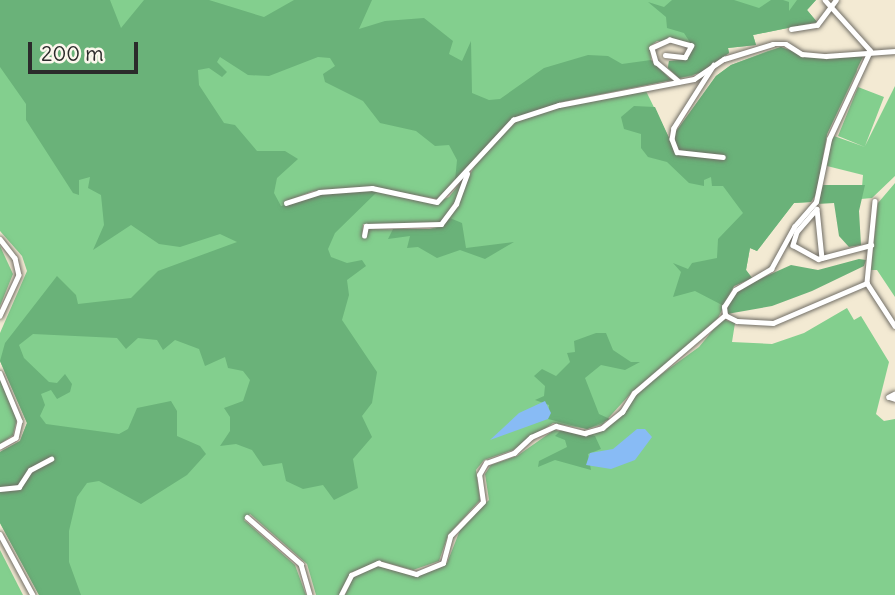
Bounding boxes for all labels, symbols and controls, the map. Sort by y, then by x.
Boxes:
scale bar [32,28,142,72]
text: 200 m [41,40,104,67]

